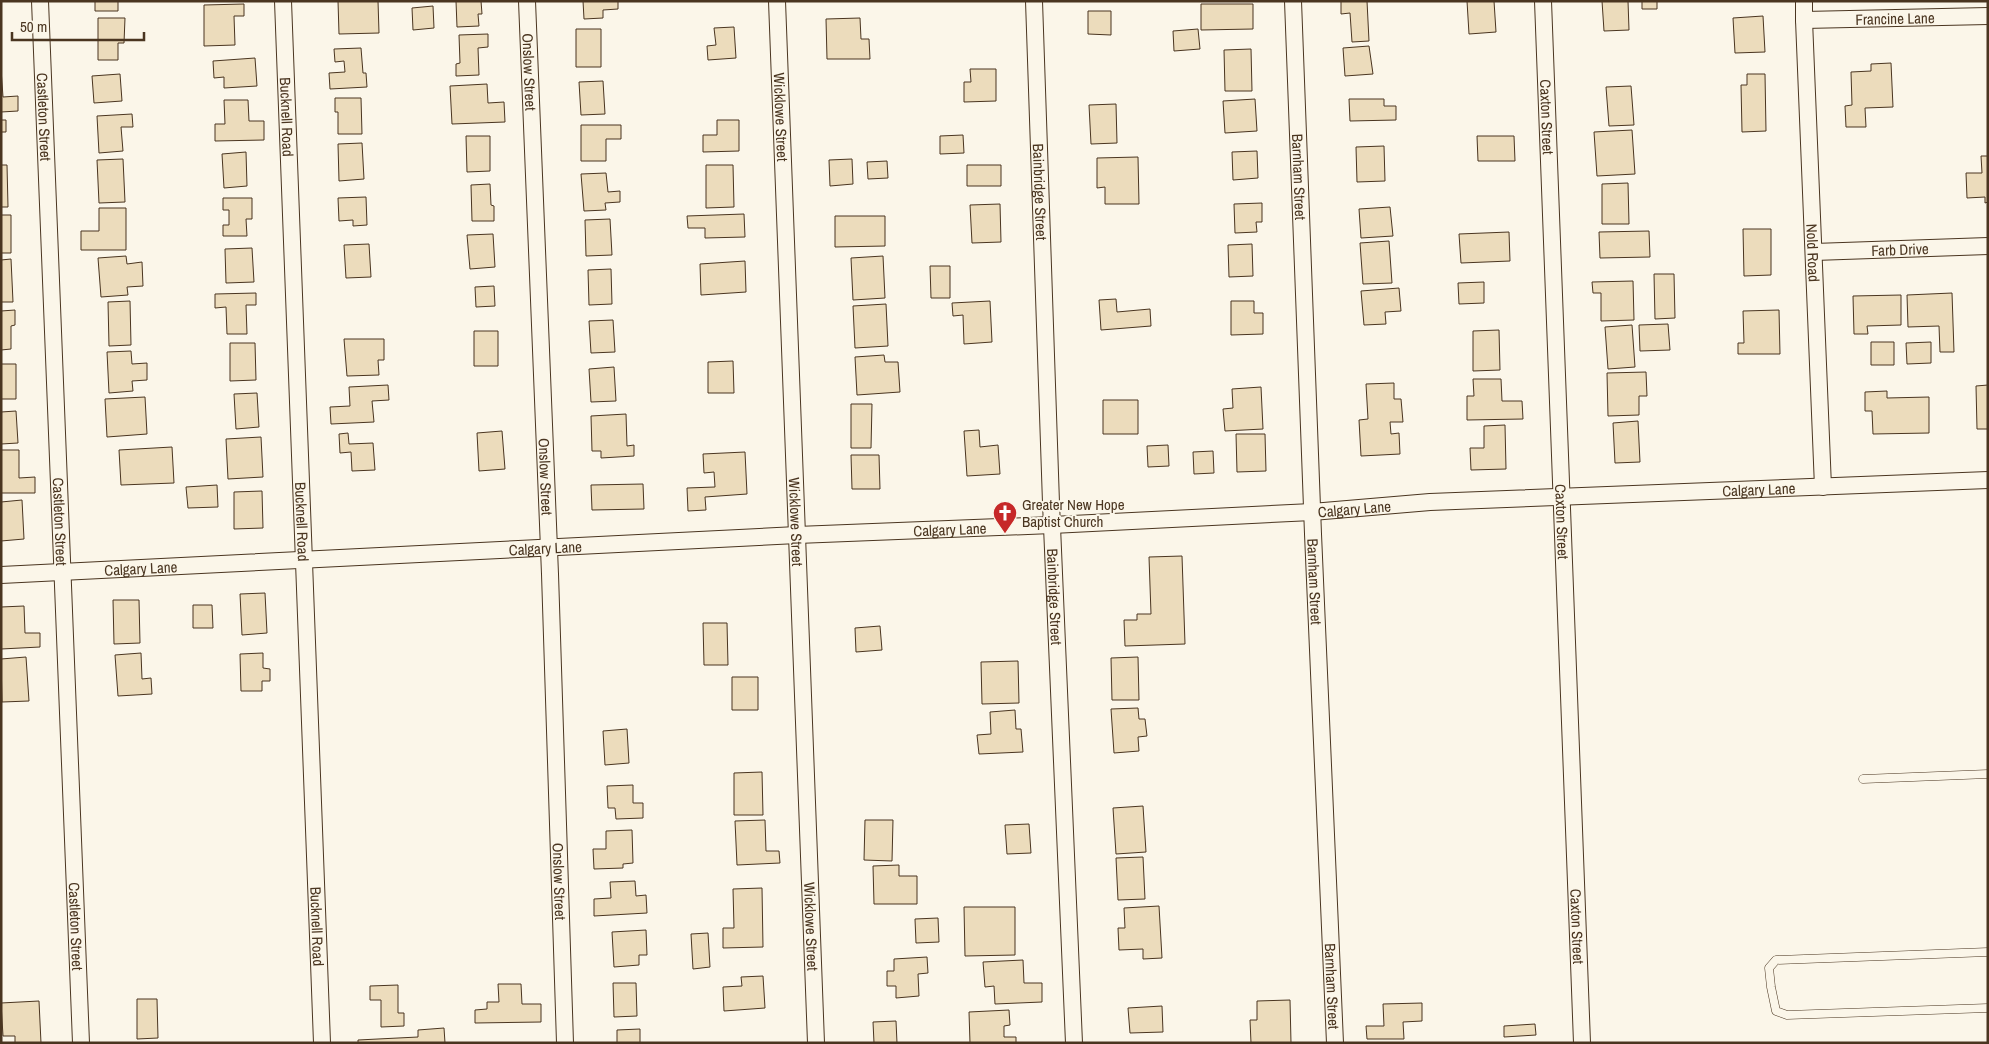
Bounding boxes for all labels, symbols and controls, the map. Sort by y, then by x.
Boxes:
street label: Francine Lane [1855,7,1935,29]
scale bar [12,10,145,42]
text: 50 m [20,16,47,37]
street label: Onslow Street [518,33,542,112]
street label: Castleton Street [32,72,57,162]
street label: Wicklowe Street [769,72,794,162]
street label: Bucknell Road [275,77,299,157]
street label: Caxton Street [1535,79,1559,156]
street label: Barnham Street [1287,133,1312,221]
street label: Bainbridge Street [1028,143,1053,241]
street label: Nold Road [1802,223,1825,282]
street label: Farb Drive [1871,238,1929,261]
street label: Onslow Street [534,438,558,516]
street label: Castleton Street [48,477,73,567]
street label: Wicklowe Street [784,477,809,567]
street label: Calgary Lane [1722,477,1796,501]
street label: Bucknell Road [291,482,314,562]
street label: Caxton Street [1551,484,1574,560]
place label: Greater New Hope Baptist Church [1022,494,1125,532]
street label: Calgary Lane [1317,495,1392,522]
church icon: Greater New Hope Baptist Church [992,500,1018,534]
street label: Calgary Lane [913,517,987,541]
street label: Calgary Lane [508,535,583,560]
street label: Barnham Street [1303,538,1327,626]
street label: Bainbridge Street [1042,548,1068,646]
street label: Calgary Lane [104,556,178,580]
street label: Onslow Street [548,842,572,921]
street label: Castleton Street [64,882,89,971]
street label: Wicklowe Street [799,882,824,972]
street label: Bucknell Road [306,886,330,966]
street label: Caxton Street [1566,888,1590,965]
street label: Barnham Street [1320,943,1345,1030]

